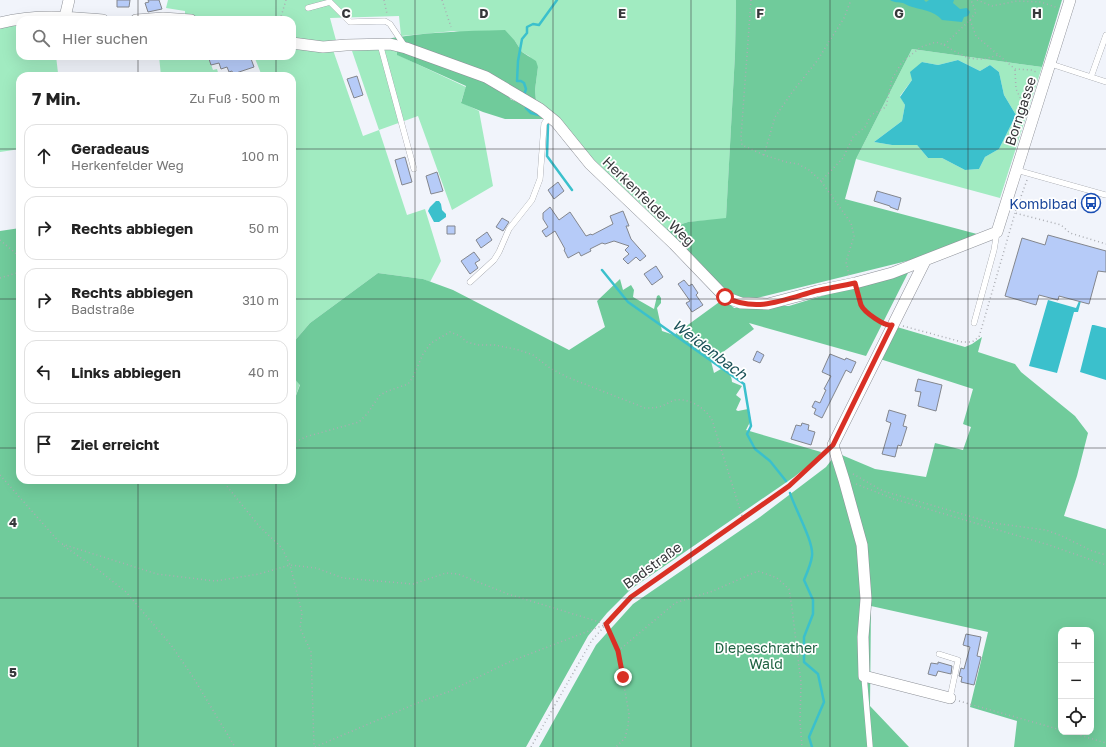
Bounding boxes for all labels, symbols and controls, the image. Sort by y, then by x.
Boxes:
text: C [341,5,351,21]
text: D [479,5,489,21]
text: E [618,5,626,21]
text: F [756,5,764,21]
text: G [894,5,904,21]
text: H [1032,5,1042,21]
search box [16,16,296,60]
icon: search [30,27,52,49]
text: Hier suchen [62,29,148,47]
street label: Borngasse [1001,74,1039,148]
text: 7 Min. [32,88,81,109]
text: Zu Fuß · 500 m [189,90,280,106]
text: Geradeaus [71,139,149,157]
icon: ahead [33,145,55,167]
text: 100 m [242,148,279,164]
street label: Herkenfelder Weg [599,153,699,249]
text: Herkenfelder Weg [71,157,184,173]
bus stop icon: Kombibad [1080,192,1102,214]
place label: Kombibad [1009,195,1077,212]
icon: right [33,217,55,239]
text: Rechts abbiegen [71,219,193,237]
text: 50 m [249,220,279,236]
text: Rechts abbiegen [71,283,193,301]
route start [716,288,734,306]
icon: right [33,289,55,311]
text: 310 m [242,292,279,308]
text: Badstraße [71,301,135,317]
water label: Weidenbach [669,315,751,383]
icon: left [33,361,55,383]
text: Links abbiegen [71,363,181,381]
text: 40 m [248,364,279,380]
icon: arrive [33,433,55,455]
text: Ziel erreicht [71,435,159,453]
text: 4 [9,514,17,530]
street label: Badstraße [619,538,685,592]
map controls [1058,627,1094,735]
button: + [1058,627,1094,663]
park label: Diepeschrather Wald [715,639,818,672]
button: − [1058,663,1094,699]
text: 5 [9,664,17,680]
route end [614,668,632,686]
button: locate [1058,699,1094,735]

